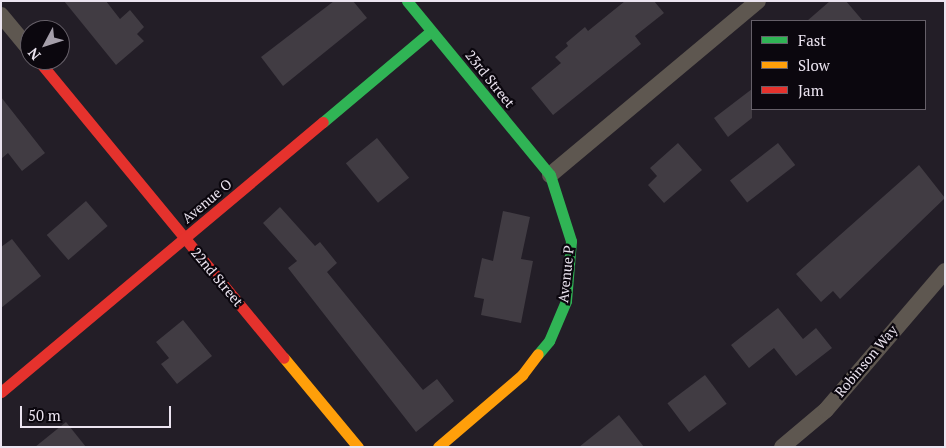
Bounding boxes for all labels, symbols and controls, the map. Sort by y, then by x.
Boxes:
north arrow [20,20,70,70]
legend [751,20,926,110]
text: Fast [798,30,826,50]
text: N [23,44,45,64]
street label: 23rd Street [462,47,518,111]
text: Slow [798,55,830,75]
text: Jam [798,80,824,100]
street label: Avenue O [179,175,235,227]
street label: 22nd Street [188,244,246,310]
street label: Avenue P [555,244,577,304]
street label: Robinson Way [831,322,901,400]
scale bar [22,396,174,428]
text: 50 m [28,405,61,425]

